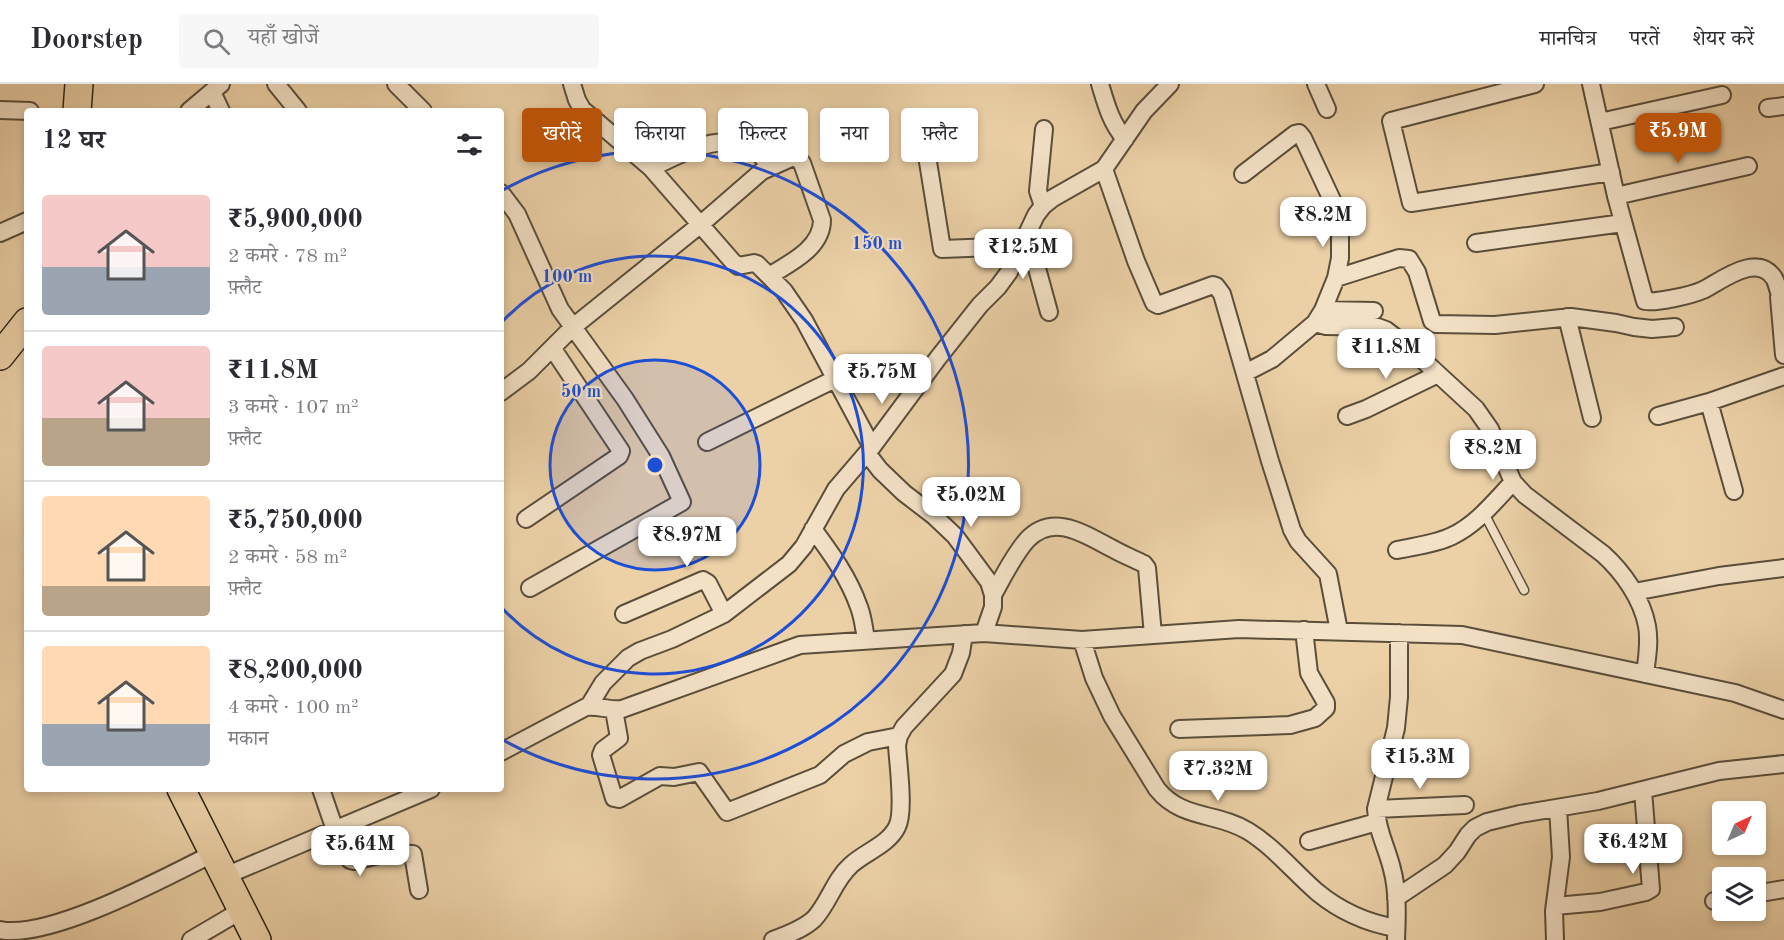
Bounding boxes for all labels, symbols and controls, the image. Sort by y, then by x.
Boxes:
search box [179,14,599,68]
icon: search [200,25,233,58]
text: Doorstep [30,27,143,55]
text: यहाँ खोजें [248,27,319,49]
text: मानचित्र [1540,29,1596,50]
text: परतें [1629,29,1659,50]
text: शेयर करें [1692,29,1754,50]
chip: खरीदें [522,108,602,162]
chip: किराया [614,108,706,162]
chip: फ़िल्टर [718,108,808,162]
chip: नया [820,108,889,162]
chip: फ़्लैट [901,108,978,162]
pin: ₹5.9M [1636,113,1720,164]
text: ₹5.9M [1649,122,1707,142]
text: 12 घर [42,128,105,154]
icon: filters [453,128,486,161]
pin: ₹8.2M [1281,197,1365,248]
text: ₹8.2M [1294,206,1352,226]
text: ₹5,900,000 [228,207,363,233]
icon: home [90,219,162,291]
pin: ₹12.5M [974,229,1072,280]
text: 150 m [852,235,902,253]
text: ₹12.5M [988,238,1058,258]
text: 2 कमरे · 78 m² [228,247,347,267]
text: 100 m [542,268,592,286]
text: फ़्लैट [228,279,261,299]
pin: ₹11.8M [1337,329,1435,380]
text: ₹11.8M [1351,338,1421,358]
pin: ₹5.75M [833,354,931,405]
text: ₹11.8M [228,358,318,384]
text: ₹5.75M [847,363,917,383]
icon: home [90,370,162,442]
text: 50 m [561,383,601,401]
text: 3 कमरे · 107 m² [228,398,359,418]
text: फ़्लैट [228,430,261,450]
pin: ₹8.2M [1451,430,1535,481]
text: ₹8.2M [1464,439,1522,459]
centre of rings [645,455,665,475]
pin: ₹5.02M [922,477,1020,528]
text: ₹5.02M [936,486,1006,506]
text: ₹5,750,000 [228,508,363,534]
pin: ₹8.97M [638,517,736,568]
icon: home [90,520,162,592]
text: ₹8.97M [652,526,722,546]
text: 2 कमरे · 58 m² [228,548,347,568]
text: फ़्लैट [228,580,261,600]
text: ₹8,200,000 [228,658,363,684]
icon: home [90,670,162,742]
text: 4 कमरे · 100 m² [228,698,359,718]
text: मकान [228,730,269,750]
pin: ₹15.3M [1371,739,1469,790]
text: ₹15.3M [1385,748,1455,768]
pin: ₹7.32M [1169,751,1267,802]
text: ₹7.32M [1183,760,1253,780]
north arrow [1712,801,1766,855]
map controls [1712,801,1766,921]
pin: ₹6.42M [1584,824,1682,875]
pin: ₹5.64M [311,826,409,877]
text: ₹6.42M [1598,833,1668,853]
text: ₹5.64M [325,835,395,855]
button: layers [1712,867,1766,921]

